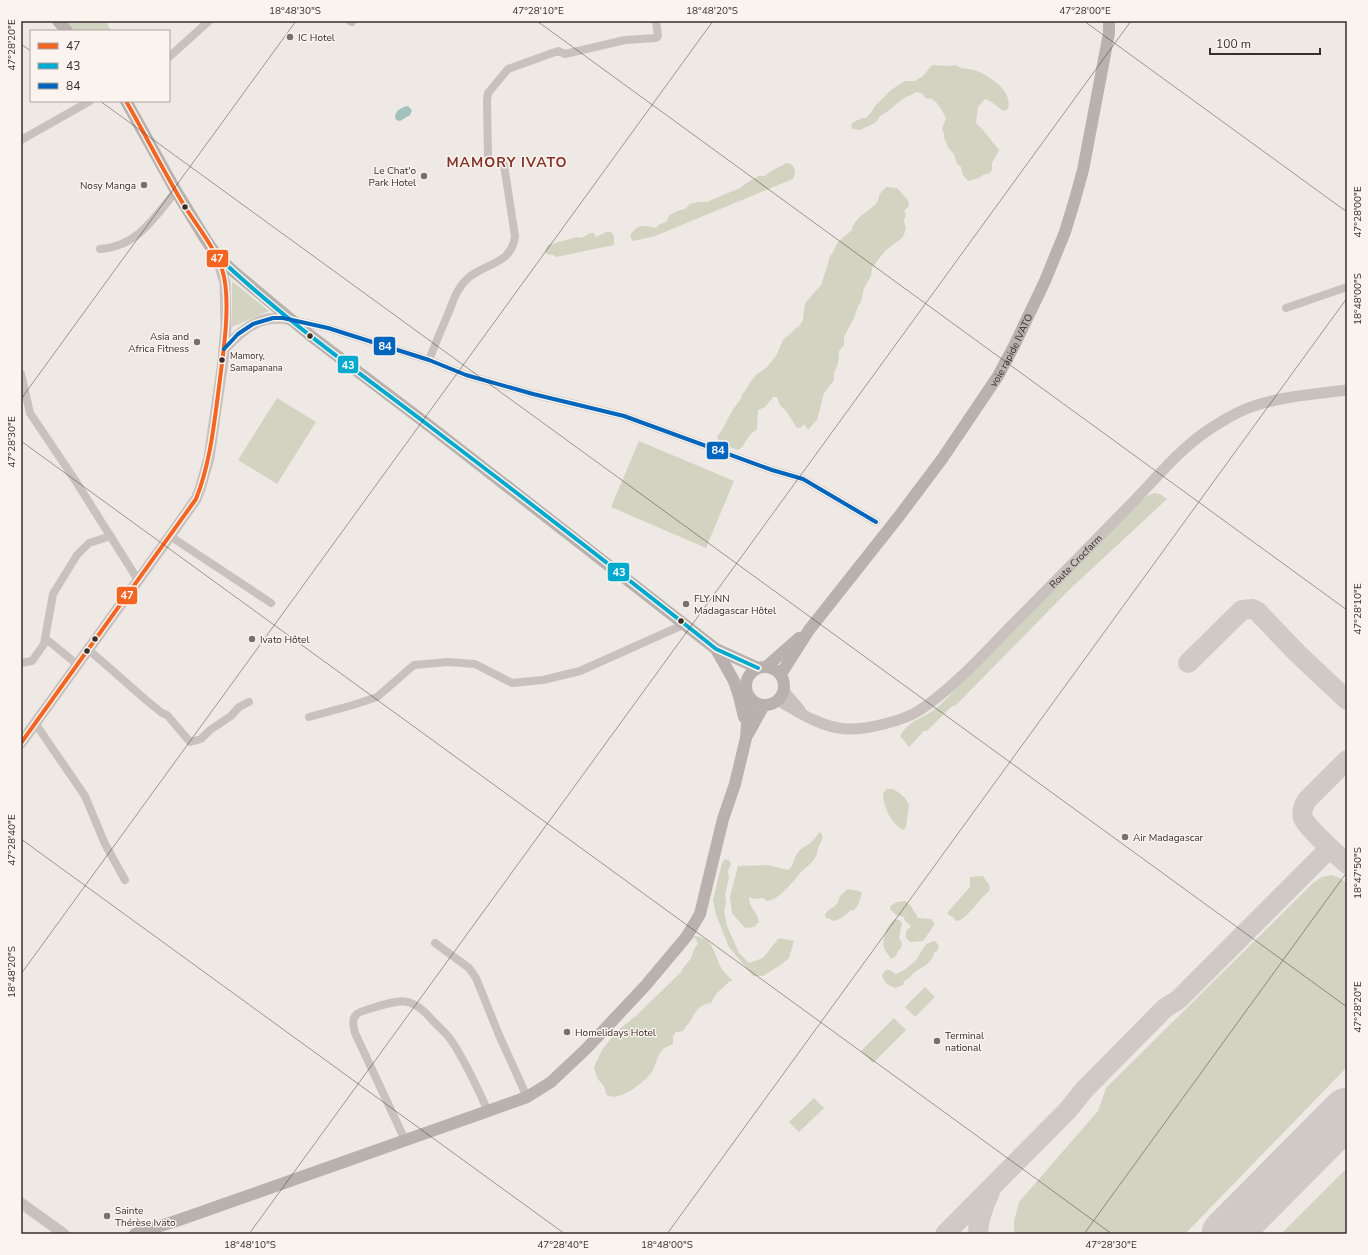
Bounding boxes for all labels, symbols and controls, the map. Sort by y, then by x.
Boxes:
text: 18°48'30"S [269,4,321,18]
text: 47°28'10"E [512,4,564,18]
text: 18°48'20"S [686,4,738,18]
text: 47°28'00"E [1059,4,1111,18]
text: 47°28'20"E [5,19,19,71]
legend [30,30,170,102]
scale bar [1210,30,1320,56]
place label: IC Hotel [298,31,335,45]
marker: IC Hotel [285,32,295,42]
text: 100 m [1216,36,1251,52]
text: 47 [66,38,80,54]
text: 43 [66,58,80,74]
text: 84 [66,78,80,94]
district label: MAMORY IVATO [446,153,568,172]
place label: Le Chat'o Park Hotel [369,164,416,190]
marker: Le Chat'o Park Hotel [419,171,429,181]
place label: Nosy Manga [80,179,136,193]
marker: Nosy Manga [139,180,149,190]
text: 47°28'00"E [1351,186,1365,238]
unlabelled marker [180,202,190,212]
line badge: 47 [206,249,229,268]
text: 47 [210,251,224,266]
text: 18°48'00"S [1351,273,1365,325]
street label: voie rapide IVATO [987,311,1037,390]
place label: Asia and Africa Fitness [128,330,189,356]
unlabelled marker [305,331,315,341]
line badge: 84 [373,336,396,356]
marker: Asia and Africa Fitness [192,337,202,347]
text: 84 [378,339,392,354]
place label: Mamory, Samapanana [230,350,283,374]
marker: Mamory, Samapanana [217,355,227,365]
line badge: 43 [337,355,359,374]
text: 43 [341,358,355,373]
text: 47°28'30"E [5,416,19,468]
line badge: 84 [706,441,729,460]
text: 84 [711,443,725,458]
street label: Route Crocfarm [1046,532,1106,592]
line badge: 43 [607,562,630,582]
text: 43 [612,565,626,580]
text: 47°28'10"E [1351,583,1365,635]
line badge: 47 [116,586,138,605]
text: 47 [120,588,134,603]
place label: FLY INN Madagascar Hôtel [694,592,776,618]
marker: FLY INN Madagascar Hôtel [681,599,691,609]
unlabelled marker [676,616,686,626]
place label: Ivato Hôtel [260,633,309,647]
unlabelled marker [90,634,100,644]
marker: Ivato Hôtel [247,634,257,644]
unlabelled marker [82,646,92,656]
text: 47°28'40"E [5,814,19,866]
place label: Air Madagascar [1133,831,1204,845]
marker: Air Madagascar [1120,832,1130,842]
text: 18°47'50"S [1351,847,1365,899]
text: 18°48'20"S [5,946,19,998]
text: 47°28'20"E [1351,981,1365,1033]
place label: Homelidays Hotel [575,1026,656,1040]
marker: Homelidays Hotel [562,1027,572,1037]
place label: Terminal national [945,1029,984,1055]
marker: Terminal national [932,1036,942,1046]
place label: Sainte Thérèse Ivato [115,1204,176,1230]
marker: Sainte Thérèse Ivato [102,1211,112,1221]
text: 18°48'10"S [224,1238,276,1252]
text: 47°28'40"E [537,1238,589,1252]
text: 18°48'00"S [641,1238,693,1252]
text: 47°28'30"E [1085,1238,1137,1252]

